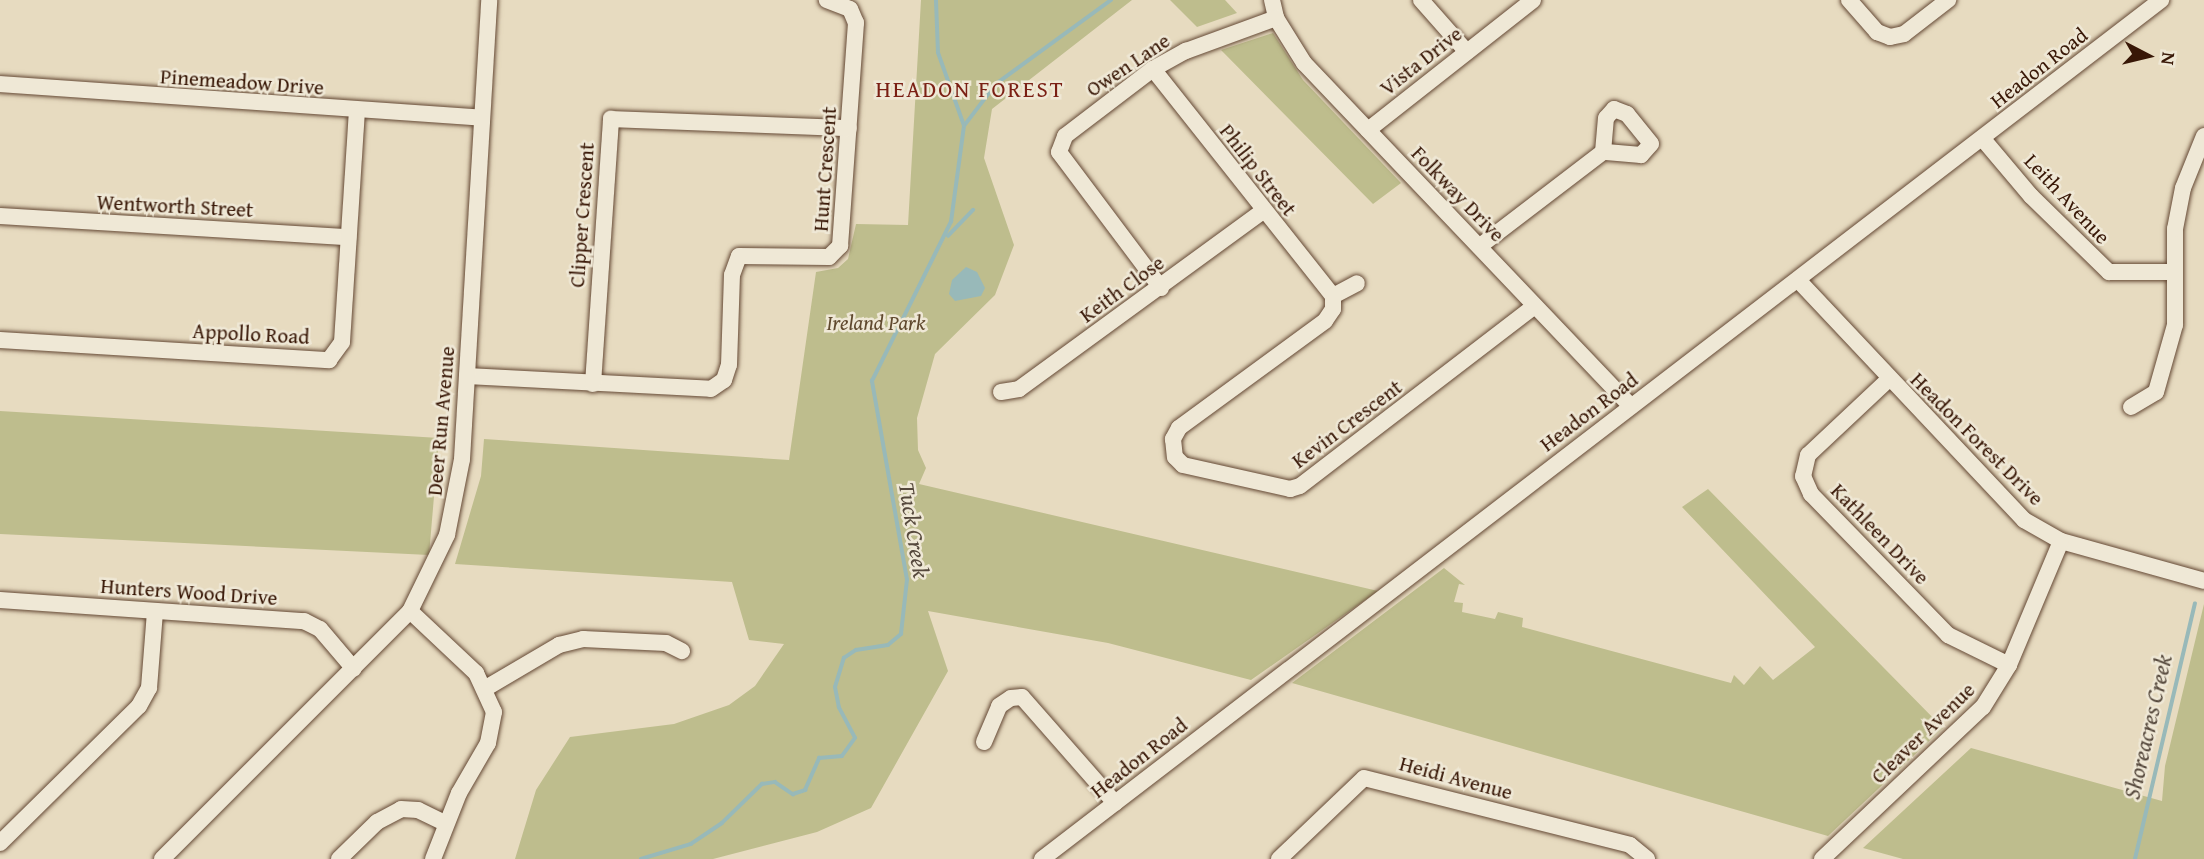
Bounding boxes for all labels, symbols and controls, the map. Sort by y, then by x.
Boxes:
street label: Vista Drive [1375,21,1467,101]
north arrow [2113,21,2183,91]
street label: Headon Road [1986,22,2092,114]
street label: Owen Lane [1081,28,1175,102]
text: N [2154,51,2184,67]
street label: Pinemeadow Drive [159,64,325,100]
district label: HEADON FOREST [877,75,1063,103]
street label: Hunt Crescent [808,106,842,232]
street label: Philip Street [1214,119,1302,221]
street label: Folkway Drive [1406,141,1510,247]
street label: Clipper Crescent [564,142,600,288]
street label: Leith Avenue [2019,149,2115,249]
street label: Wentworth Street [96,189,254,223]
street label: Keith Close [1075,250,1169,328]
park label: Ireland Park [827,310,925,336]
street label: Appollo Road [192,318,310,350]
street label: Deer Run Avenue [422,345,460,497]
street label: Headon Road [1535,367,1643,457]
street label: Headon Forest Drive [1905,367,2049,511]
street label: Kevin Crescent [1287,374,1407,474]
street label: Kathleen Drive [1826,478,1934,590]
water label: Tuck Creek [893,480,935,580]
street label: Hunters Wood Drive [100,573,278,611]
water label: Shoreacres Creek [2118,652,2178,802]
street label: Cleaver Avenue [1866,677,1980,789]
street label: Headon Road [1086,712,1192,804]
street label: Heidi Avenue [1397,751,1515,805]

